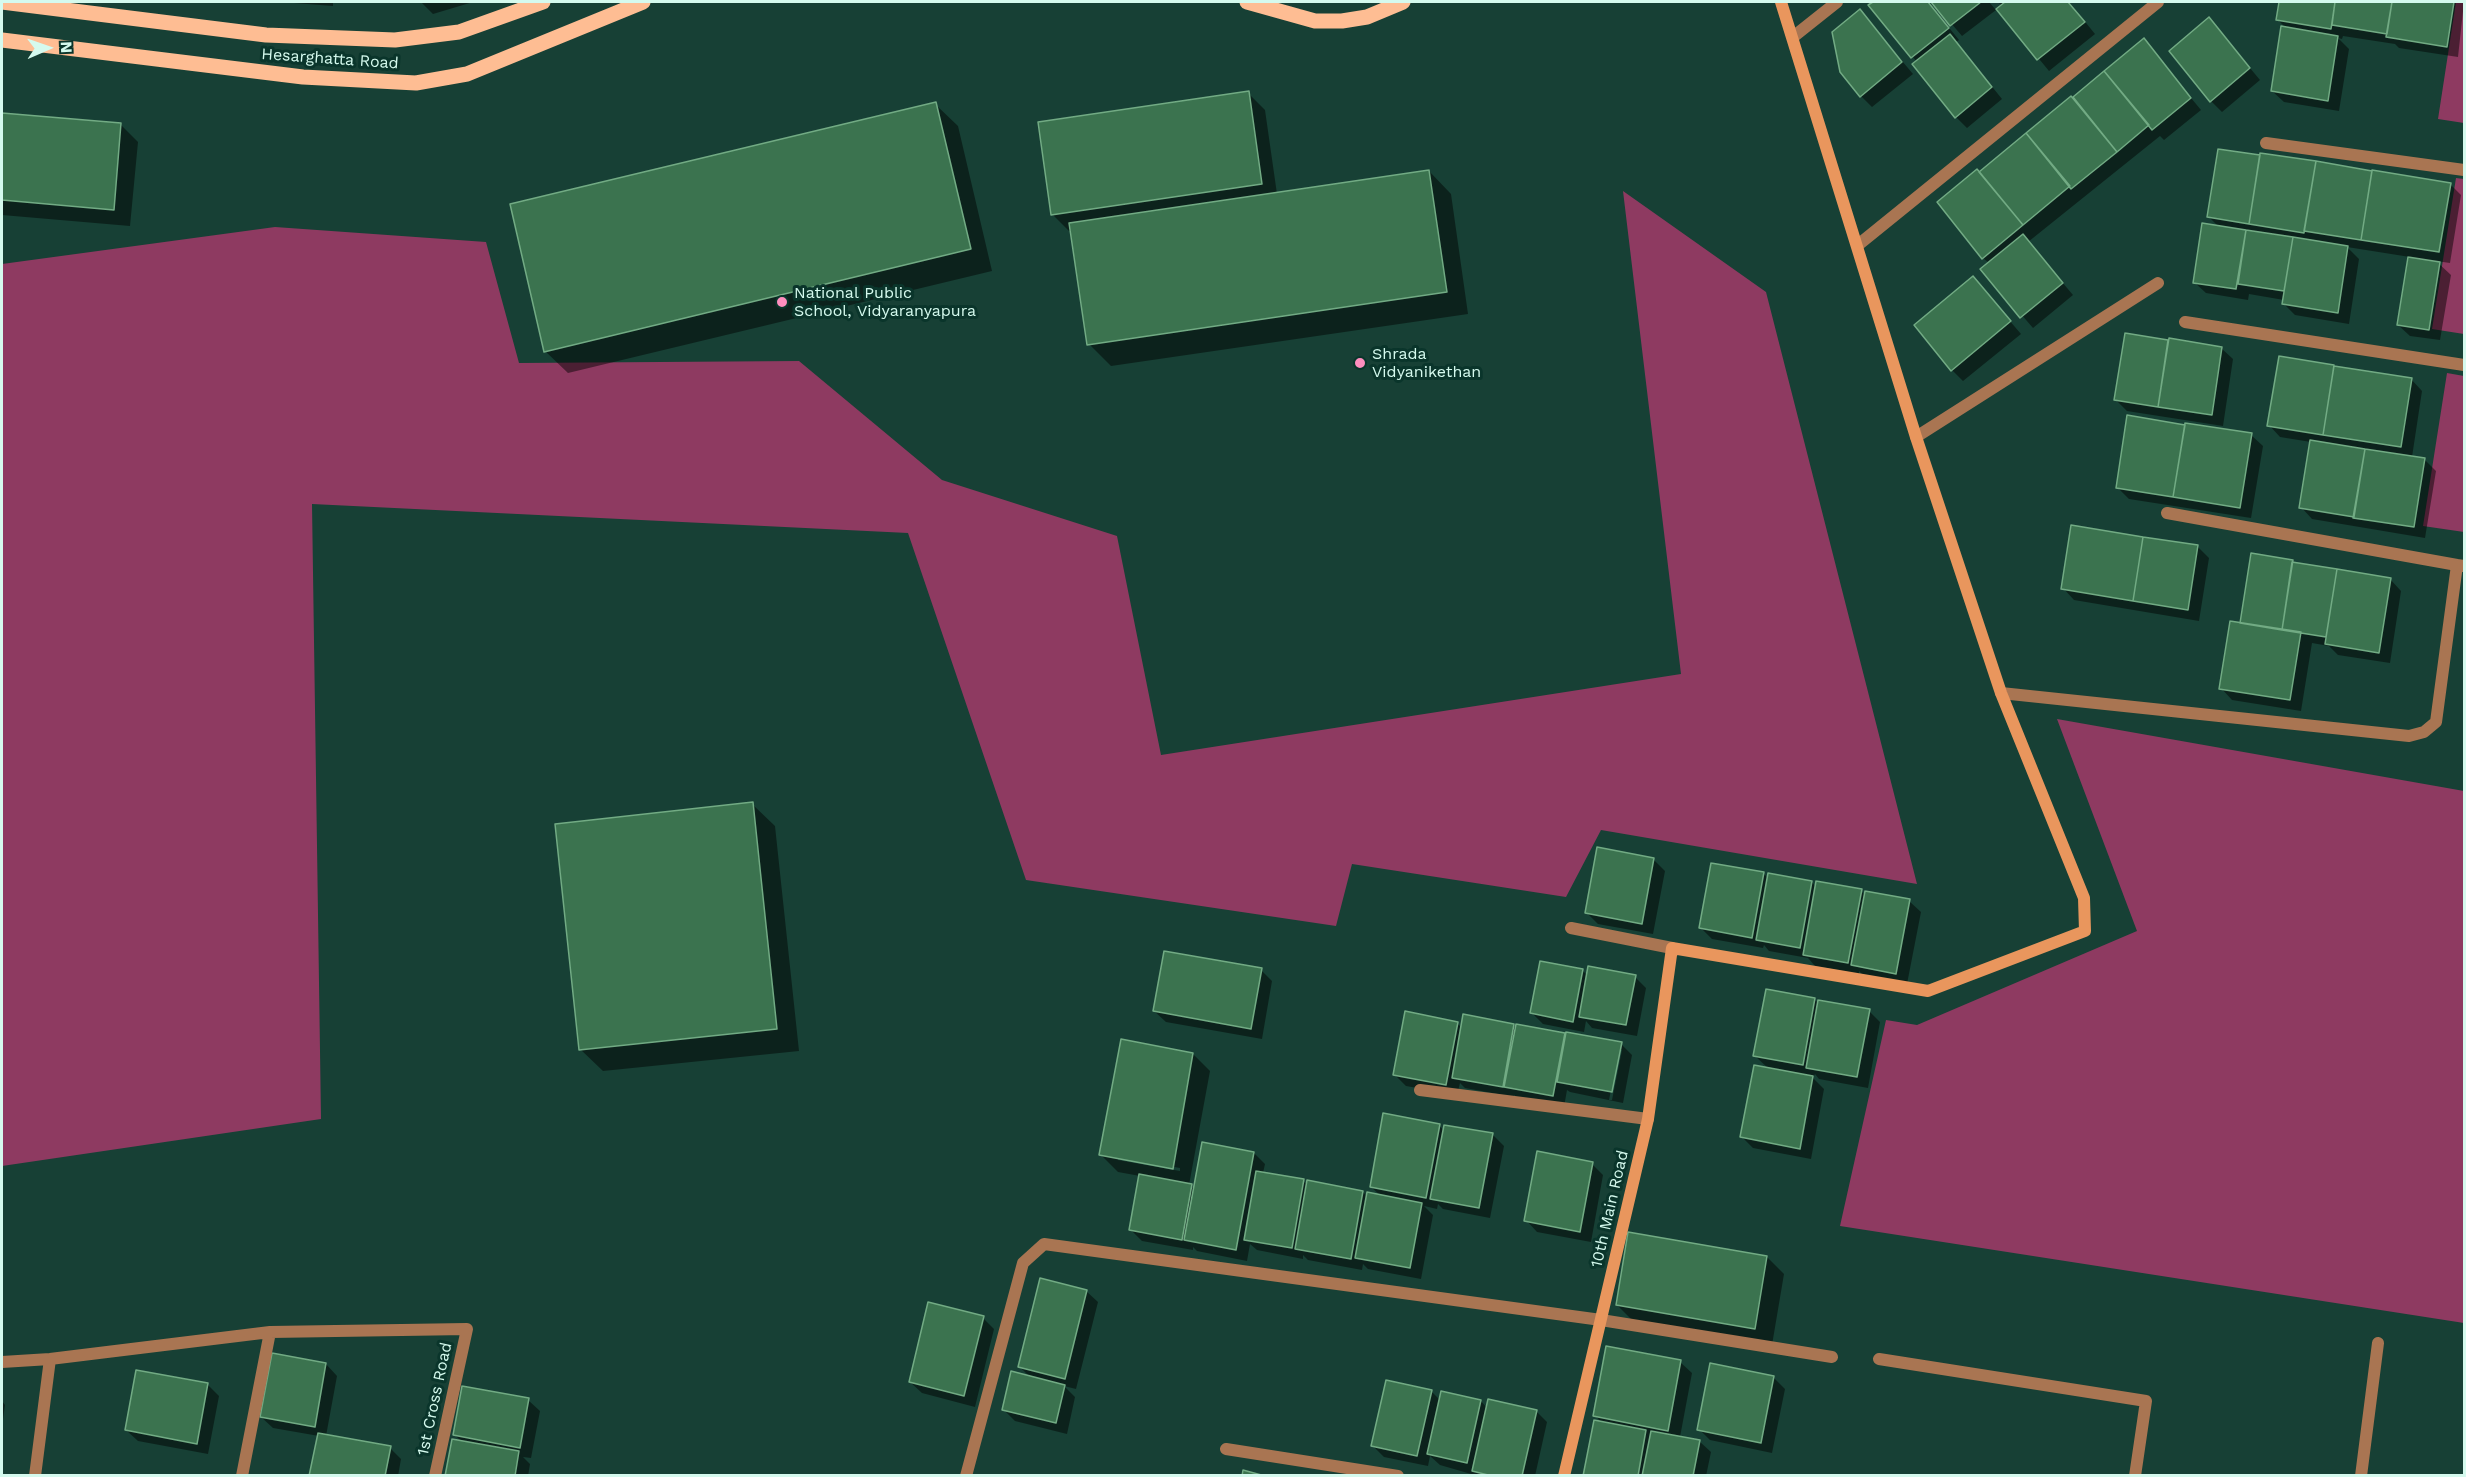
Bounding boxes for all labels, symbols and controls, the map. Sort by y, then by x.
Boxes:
north arrow [18,18,78,78]
text: N [57,41,76,54]
street label: Hesarghatta Road [261,45,399,73]
place label: National Public School, Vidyaranyapura [794,283,976,321]
marker: National Public School, Vidyaranyapura [775,295,789,309]
place label: Shrada Vidyanikethan [1372,344,1481,382]
marker: Shrada Vidyanikethan [1353,356,1367,370]
street label: 10th Main Road [1587,1149,1633,1269]
street label: 1st Cross Road [414,1341,456,1457]

